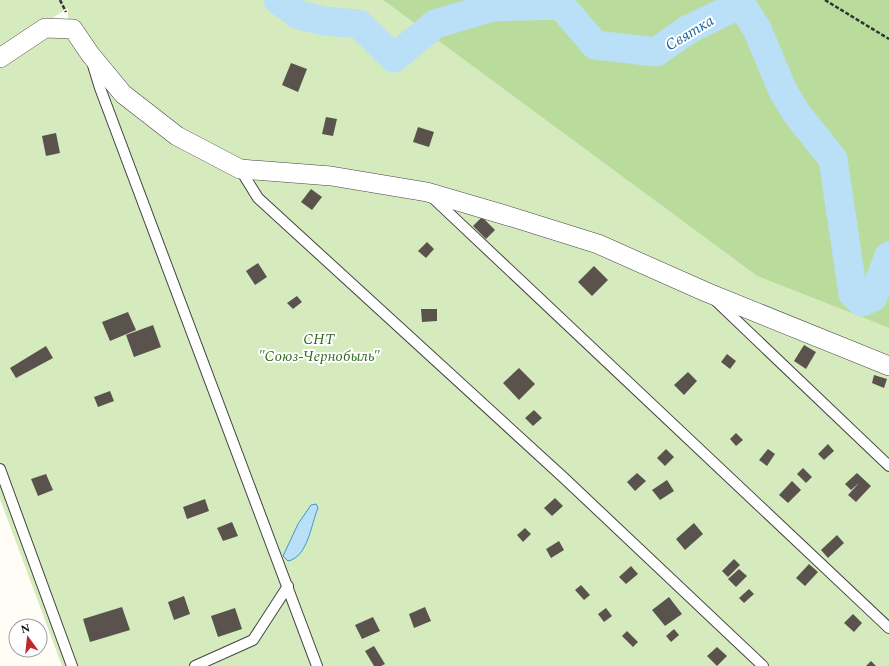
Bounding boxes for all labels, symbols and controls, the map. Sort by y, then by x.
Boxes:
water label: Святка [660,9,719,57]
park label: СНТ "Союз-Чернобыль" [258,328,380,368]
north arrow [8,618,48,658]
text: N [19,619,32,638]

